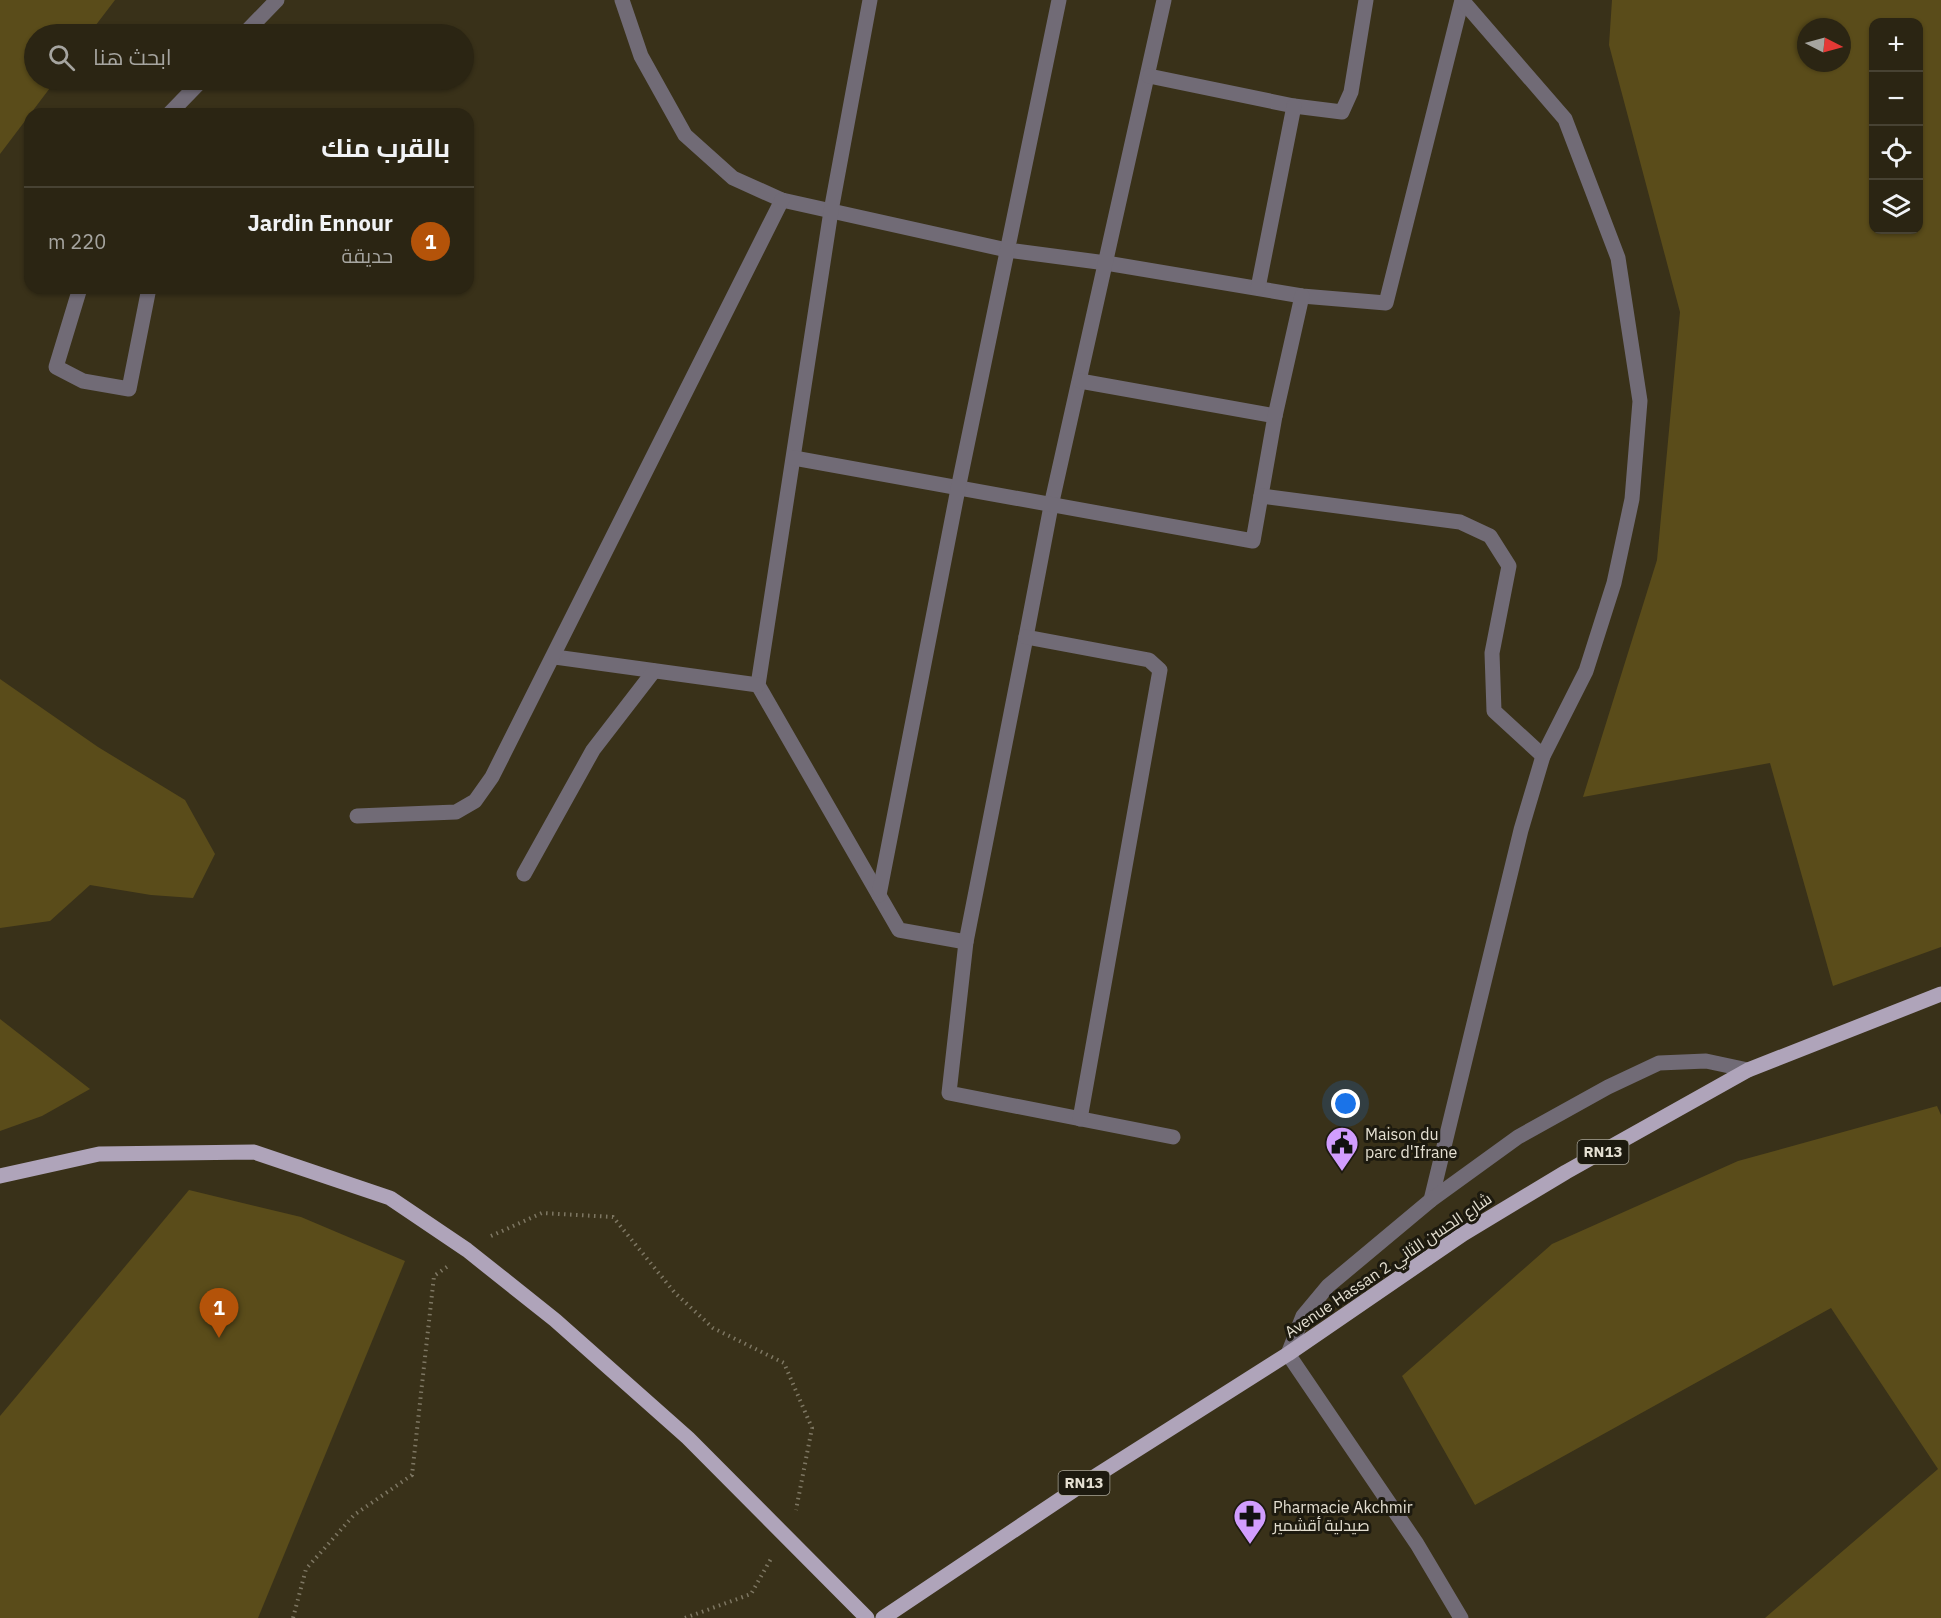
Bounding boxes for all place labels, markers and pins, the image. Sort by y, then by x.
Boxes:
place label: Maison du parc d'Ifrane [1365,1124,1458,1162]
public building icon: Maison du parc d'Ifrane [1324,1125,1360,1172]
pin: 1 [200,1288,238,1338]
place label: Pharmacie Akchmir صيدلية أقشمير [1272,1497,1413,1535]
pharmacy icon: Pharmacie Akchmir صيدلية أقشمير [1232,1498,1268,1545]

